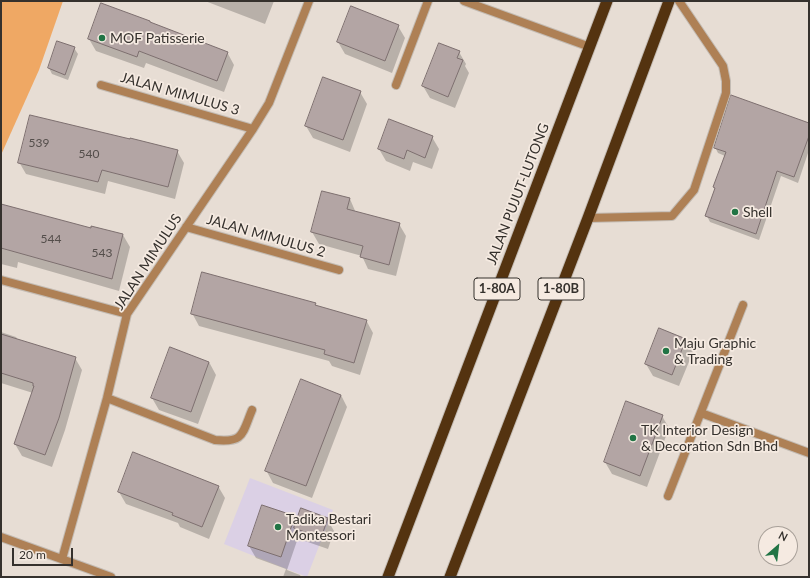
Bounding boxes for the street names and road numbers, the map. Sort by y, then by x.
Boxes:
street label: JALAN MIMULUS 3 [119,69,241,119]
street label: JALAN PUJUT-LUTONG [483,121,553,267]
street label: JALAN MIMULUS [111,211,185,313]
street label: JALAN MIMULUS 2 [205,211,327,261]
road number: 1-80A [474,278,520,300]
road number: 1-80B [538,278,584,300]

